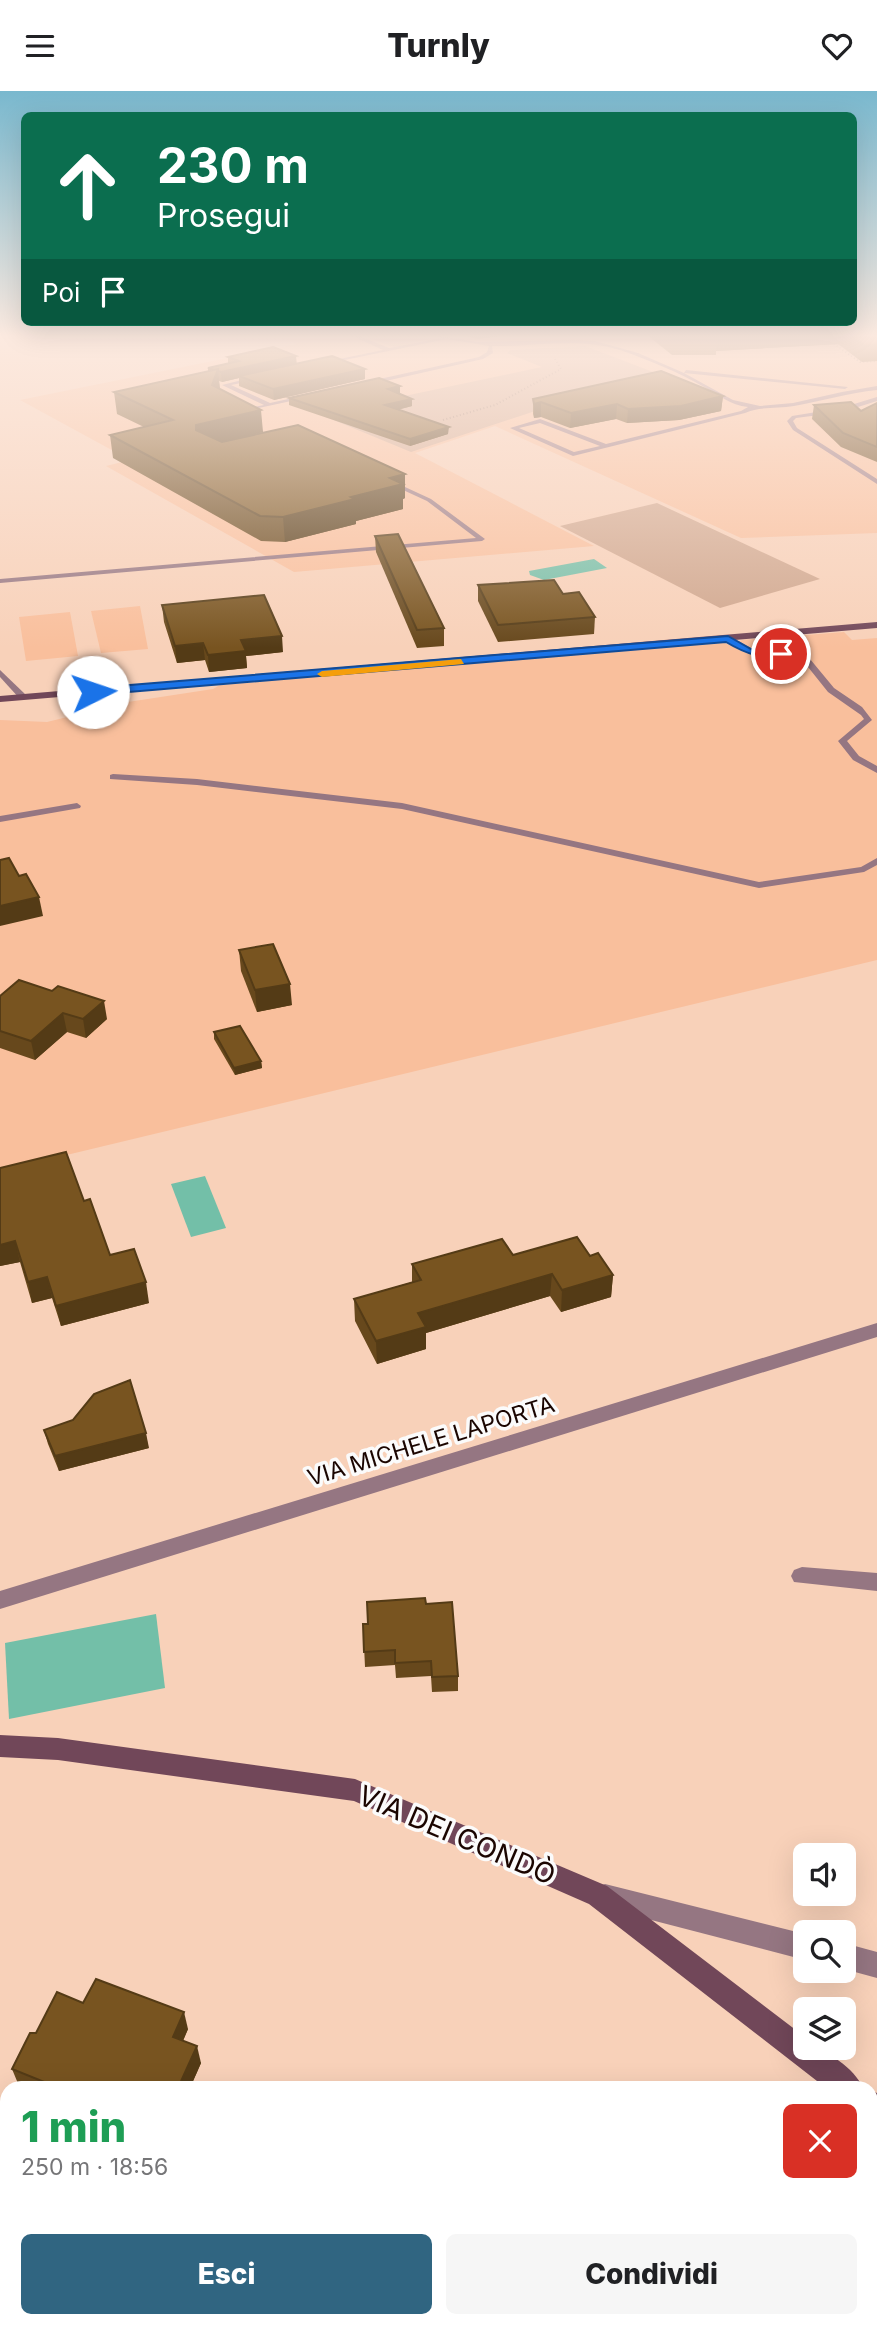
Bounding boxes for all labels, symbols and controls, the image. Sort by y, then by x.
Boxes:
text: Turnly [387,26,490,65]
icon: menu [21,27,59,65]
icon: heart [818,27,856,65]
text: 230 m [157,136,309,195]
icon: ahead [42,140,133,231]
text: Prosegui [157,196,290,235]
icon: arrive [94,273,132,311]
text: Poi [42,277,80,308]
pin [751,624,811,684]
icon: arrive [762,635,800,673]
position arrow [56,655,130,729]
street label: VIA MICHELE LAPORTA [304,1390,558,1492]
street label: VIA DEI CONDÒ [353,1778,561,1892]
map controls [793,1843,856,2060]
button: sound [793,1843,856,1906]
button: search [793,1920,856,1983]
button: layers [793,1997,856,2060]
text: 1 min [21,2101,126,2152]
button: close [783,2104,857,2178]
text: 250 m · 18:56 [21,2153,168,2181]
button: Esci [21,2234,432,2314]
button: Condividi [446,2234,857,2314]

